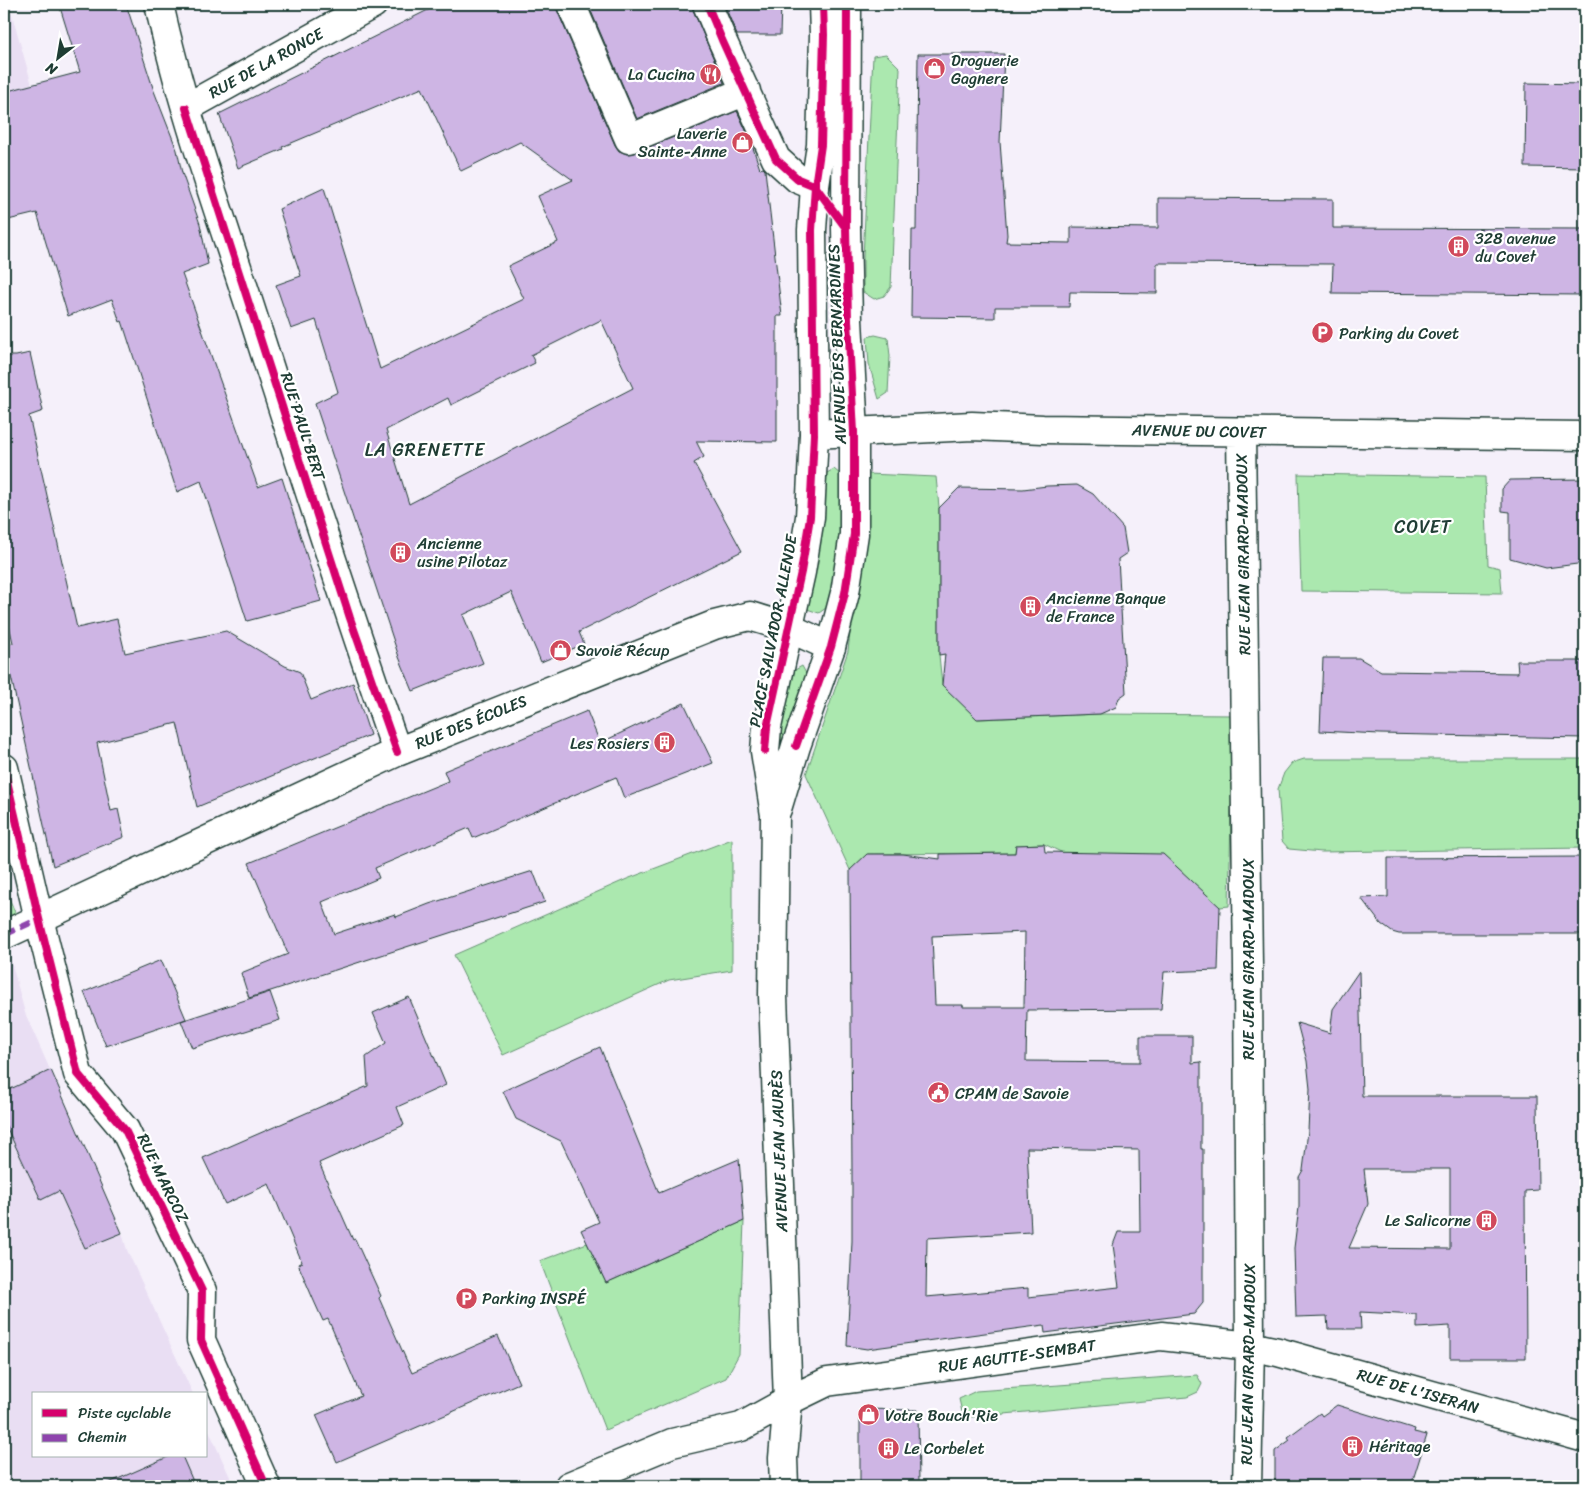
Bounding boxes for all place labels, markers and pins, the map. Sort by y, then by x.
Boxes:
place label: Droguerie Gagnere [951,46,1019,93]
shop icon: Droguerie Gagnere [923,57,947,81]
place label: La Cucina [628,60,695,89]
restaurant icon: La Cucina [699,62,723,86]
place label: Laverie Sainte-Anne [638,119,727,166]
shop icon: Laverie Sainte-Anne [731,130,755,154]
place label: 328 avenue du Covet [1475,224,1556,271]
building icon: 328 avenue du Covet [1447,235,1471,259]
place label: Parking du Covet [1339,319,1459,348]
parking icon: Parking du Covet [1311,321,1335,345]
place label: Ancienne usine Pilotaz [416,529,508,576]
building icon: Ancienne usine Pilotaz [389,540,413,564]
place label: Ancienne Banque de France [1045,584,1166,631]
building icon: Ancienne Banque de France [1018,595,1042,619]
place label: Savoie Récup [576,636,670,665]
shop icon: Savoie Récup [548,638,572,662]
place label: Les Rosiers [570,729,650,758]
building icon: Les Rosiers [653,731,677,755]
place label: CPAM de Savoie [955,1079,1069,1108]
public building icon: CPAM de Savoie [927,1081,951,1105]
place label: Le Salicorne [1385,1206,1471,1235]
building icon: Le Salicorne [1475,1208,1499,1232]
place label: Parking INSPÉ [482,1284,587,1313]
parking icon: Parking INSPÉ [454,1286,478,1310]
place label: Votre Bouch'Rie [885,1401,998,1430]
shop icon: Votre Bouch'Rie [857,1403,881,1427]
place label: Héritage [1369,1432,1431,1461]
place label: Le Corbelet [904,1434,984,1463]
building icon: Héritage [1341,1434,1365,1458]
building icon: Le Corbelet [876,1436,900,1460]

